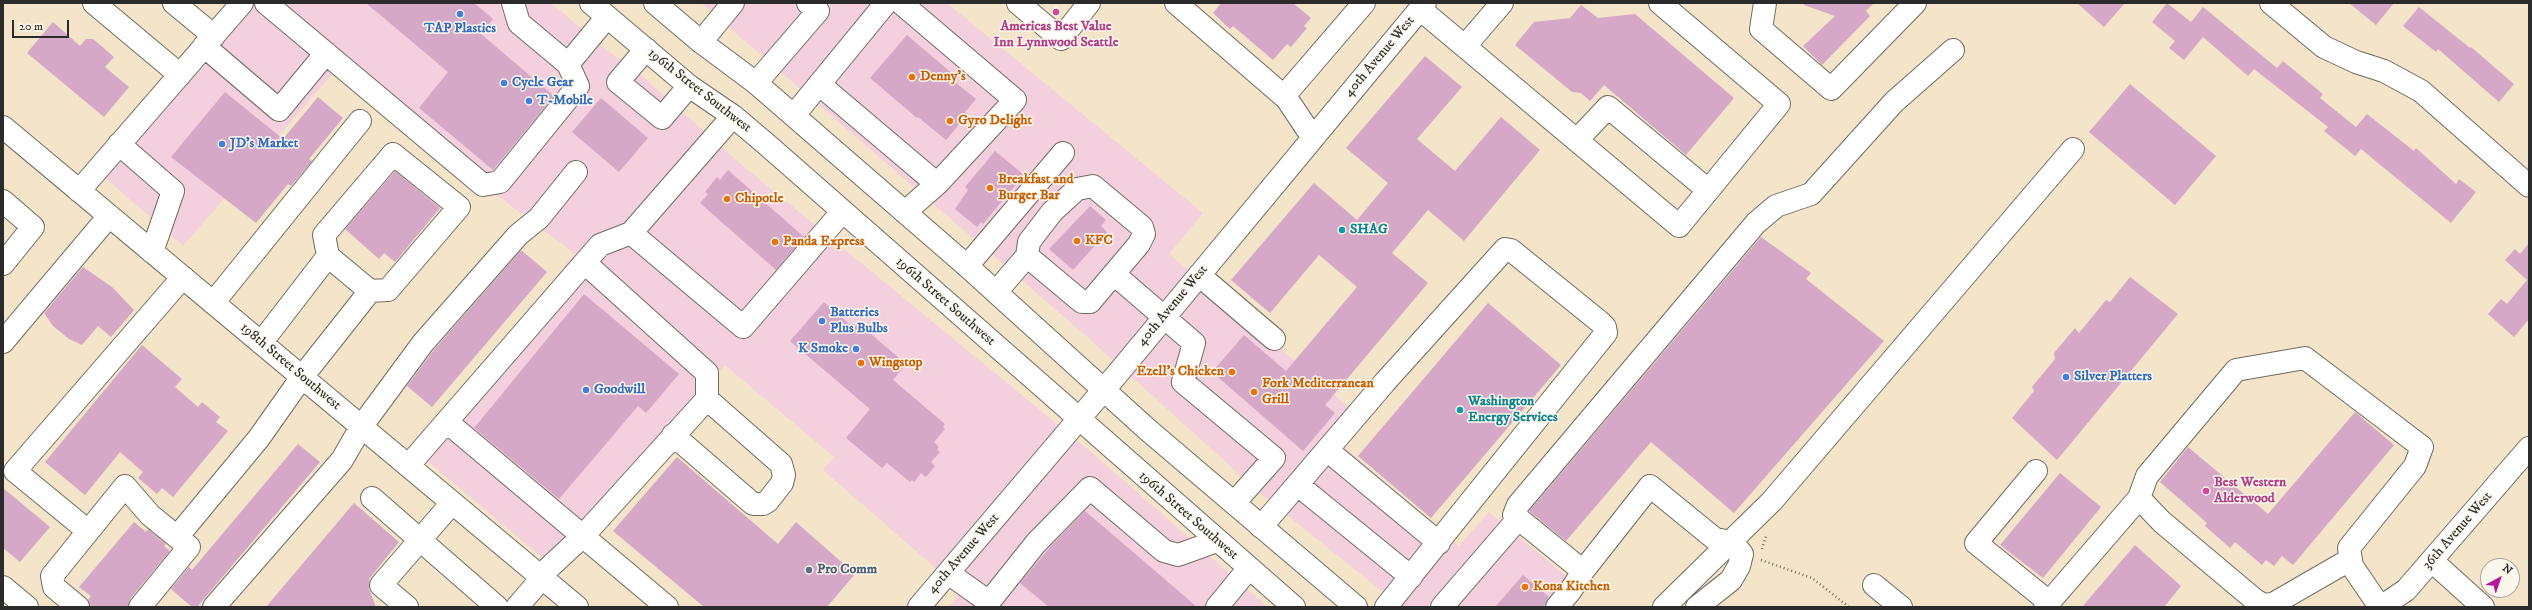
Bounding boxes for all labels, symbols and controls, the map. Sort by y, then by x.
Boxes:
marker: Americas Best Value Inn Lynnwood Seattle [1051,7,1061,17]
marker: TAP Plastics [455,9,465,19]
scale bar [14,12,71,38]
street label: 40th Avenue West [1341,13,1419,101]
text: 20 m [19,19,43,34]
place label: Americas Best Value Inn Lynnwood Seattle [993,19,1119,52]
place label: TAP Plastics [424,21,496,37]
street label: 196th Street Southwest [644,45,754,137]
place label: Denny's [920,69,966,85]
marker: Denny's [907,72,917,82]
place label: Cycle Gear [512,75,573,91]
marker: Cycle Gear [499,78,509,88]
place label: T-Mobile [537,93,593,109]
marker: T-Mobile [524,96,534,106]
place label: Gyro Delight [958,113,1032,129]
marker: Gyro Delight [945,116,955,126]
place label: JD's Market [230,136,298,152]
marker: JD's Market [217,139,227,149]
place label: Breakfast and Burger Bar [998,172,1073,204]
marker: Breakfast and Burger Bar [985,183,995,193]
place label: Chipotle [735,191,784,207]
marker: Chipotle [722,194,732,204]
place label: SHAG [1350,222,1388,238]
marker: SHAG [1337,225,1347,235]
place label: KFC [1085,233,1113,249]
place label: Panda Express [783,234,864,250]
marker: KFC [1072,236,1082,246]
marker: Panda Express [770,237,780,247]
street label: 196th Street Southwest [892,254,998,350]
street label: 40th Avenue West [1134,262,1212,350]
place label: Batteries Plus Bulbs [830,305,888,338]
marker: Batteries Plus Bulbs [817,316,827,326]
street label: 198th Street Southwest [236,320,344,414]
place label: K Smoke [798,341,848,357]
marker: K Smoke [851,344,861,354]
place label: Wingstop [869,355,923,371]
marker: Wingstop [856,358,866,368]
place label: Ezell's Chicken [1137,364,1224,380]
marker: Ezell's Chicken [1227,367,1237,377]
place label: Silver Platters [2074,369,2152,385]
marker: Silver Platters [2061,372,2071,382]
place label: Fork Mediterranean Grill [1262,376,1374,408]
place label: Goodwill [594,382,645,398]
marker: Goodwill [581,385,591,395]
marker: Fork Mediterranean Grill [1249,387,1259,397]
place label: Washington Energy Services [1468,394,1558,426]
marker: Washington Energy Services [1455,405,1465,415]
street label: 196th Street Southwest [1135,468,1241,564]
place label: Best Western Alderwood [2214,475,2286,508]
marker: Best Western Alderwood [2201,486,2211,496]
street label: 36th Avenue West [2420,489,2496,573]
street label: 40th Avenue West [925,510,1003,598]
north arrow [2480,558,2520,598]
text: N [2499,561,2515,578]
place label: Pro Comm [817,562,877,578]
marker: Pro Comm [804,565,814,575]
place label: Kona Kitchen [1533,579,1610,595]
marker: Kona Kitchen [1520,582,1530,592]

